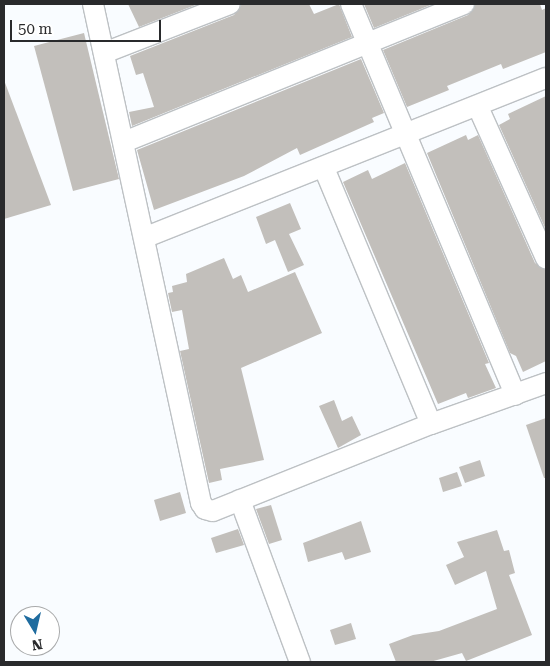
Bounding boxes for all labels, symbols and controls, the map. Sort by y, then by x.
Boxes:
scale bar [12,10,164,42]
text: 50 m [18,20,52,38]
north arrow [10,606,60,656]
text: N [31,636,44,654]

